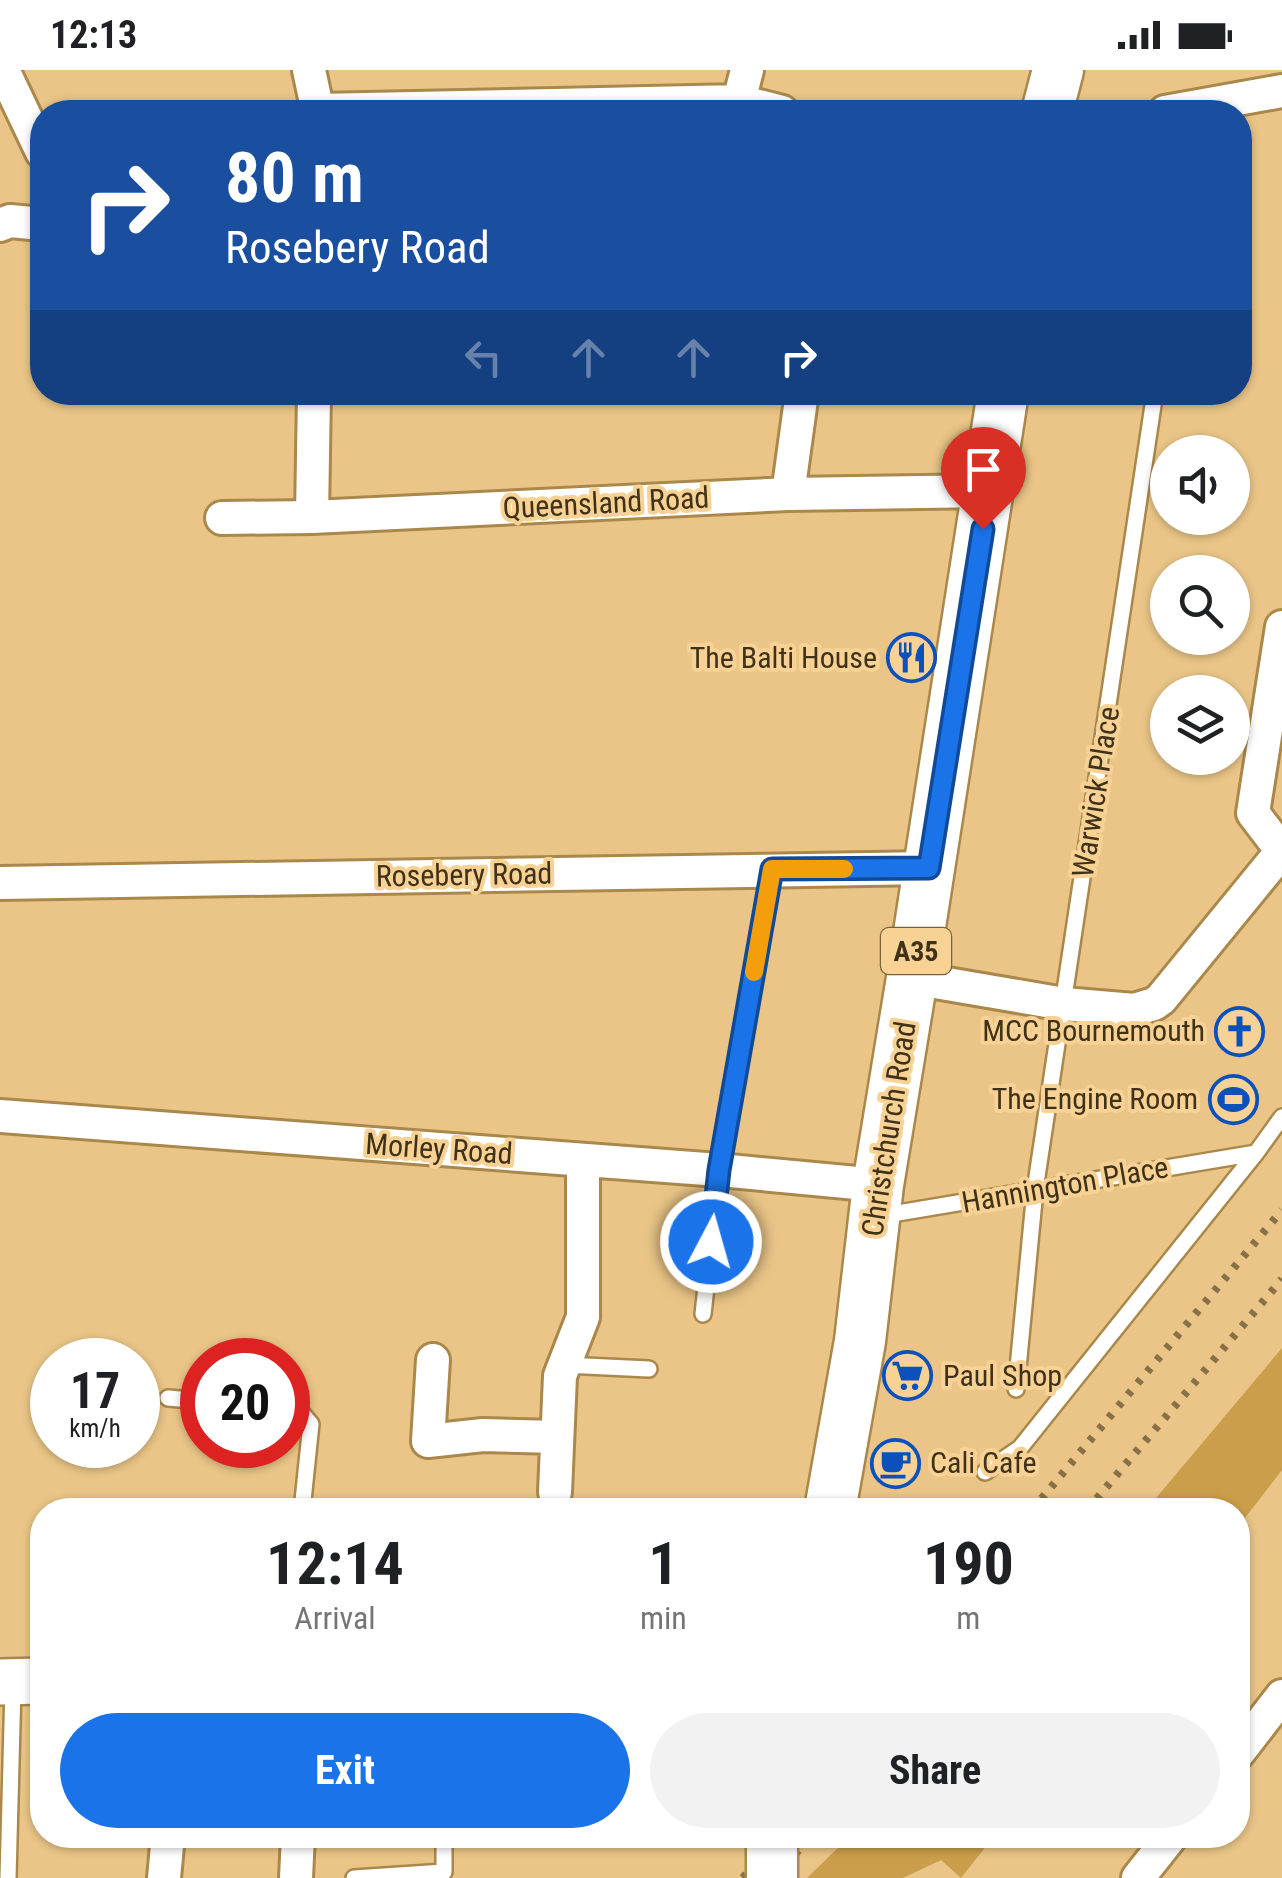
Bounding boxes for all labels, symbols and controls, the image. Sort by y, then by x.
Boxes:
text: 12:13 [50,13,137,57]
text: 80 m [225,137,364,219]
icon: right [60,140,190,270]
text: Rosebery Road [225,221,490,274]
icon: left [456,330,511,385]
icon: ahead [561,330,616,385]
icon: ahead [666,330,721,385]
icon: right [771,330,826,385]
pin [941,427,1026,530]
map controls [1150,435,1250,775]
button: sound [1150,435,1250,535]
icon: arrive [956,442,1011,497]
street label: Queensland Road [502,480,710,525]
button: search [1150,555,1250,655]
restaurant icon: The Balti House [886,632,938,684]
place label: The Balti House [690,640,877,675]
button: layers [1150,675,1250,775]
street label: Warwick Place [1065,704,1126,880]
street label: Rosebery Road [375,855,553,894]
road number: A35 [881,928,951,974]
church icon: MCC Bournemouth [1214,1005,1266,1057]
place label: MCC Bournemouth [982,1013,1205,1048]
street label: Christchurch Road [854,1019,923,1239]
sports icon: The Engine Room [1207,1073,1259,1125]
place label: The Engine Room [992,1081,1198,1116]
street label: Morley Road [364,1126,514,1171]
street label: Hannington Place [959,1149,1171,1220]
position arrow [659,1190,763,1294]
speed limit sign: 20 [180,1338,310,1468]
supermarket icon: Paul Shop [882,1350,934,1402]
place label: Paul Shop [943,1358,1062,1393]
text: 17 [70,1362,120,1420]
text: km/h [69,1414,121,1443]
cafe icon: Cali Cafe [869,1437,921,1489]
place label: Cali Cafe [930,1445,1037,1480]
text: 12:14 [266,1528,404,1599]
text: 1 [648,1528,679,1599]
text: 190 [923,1528,1014,1599]
text: Arrival [294,1599,376,1637]
text: min [640,1599,687,1637]
text: m [956,1599,980,1637]
button: Exit [60,1713,630,1828]
button: Share [650,1713,1220,1828]

